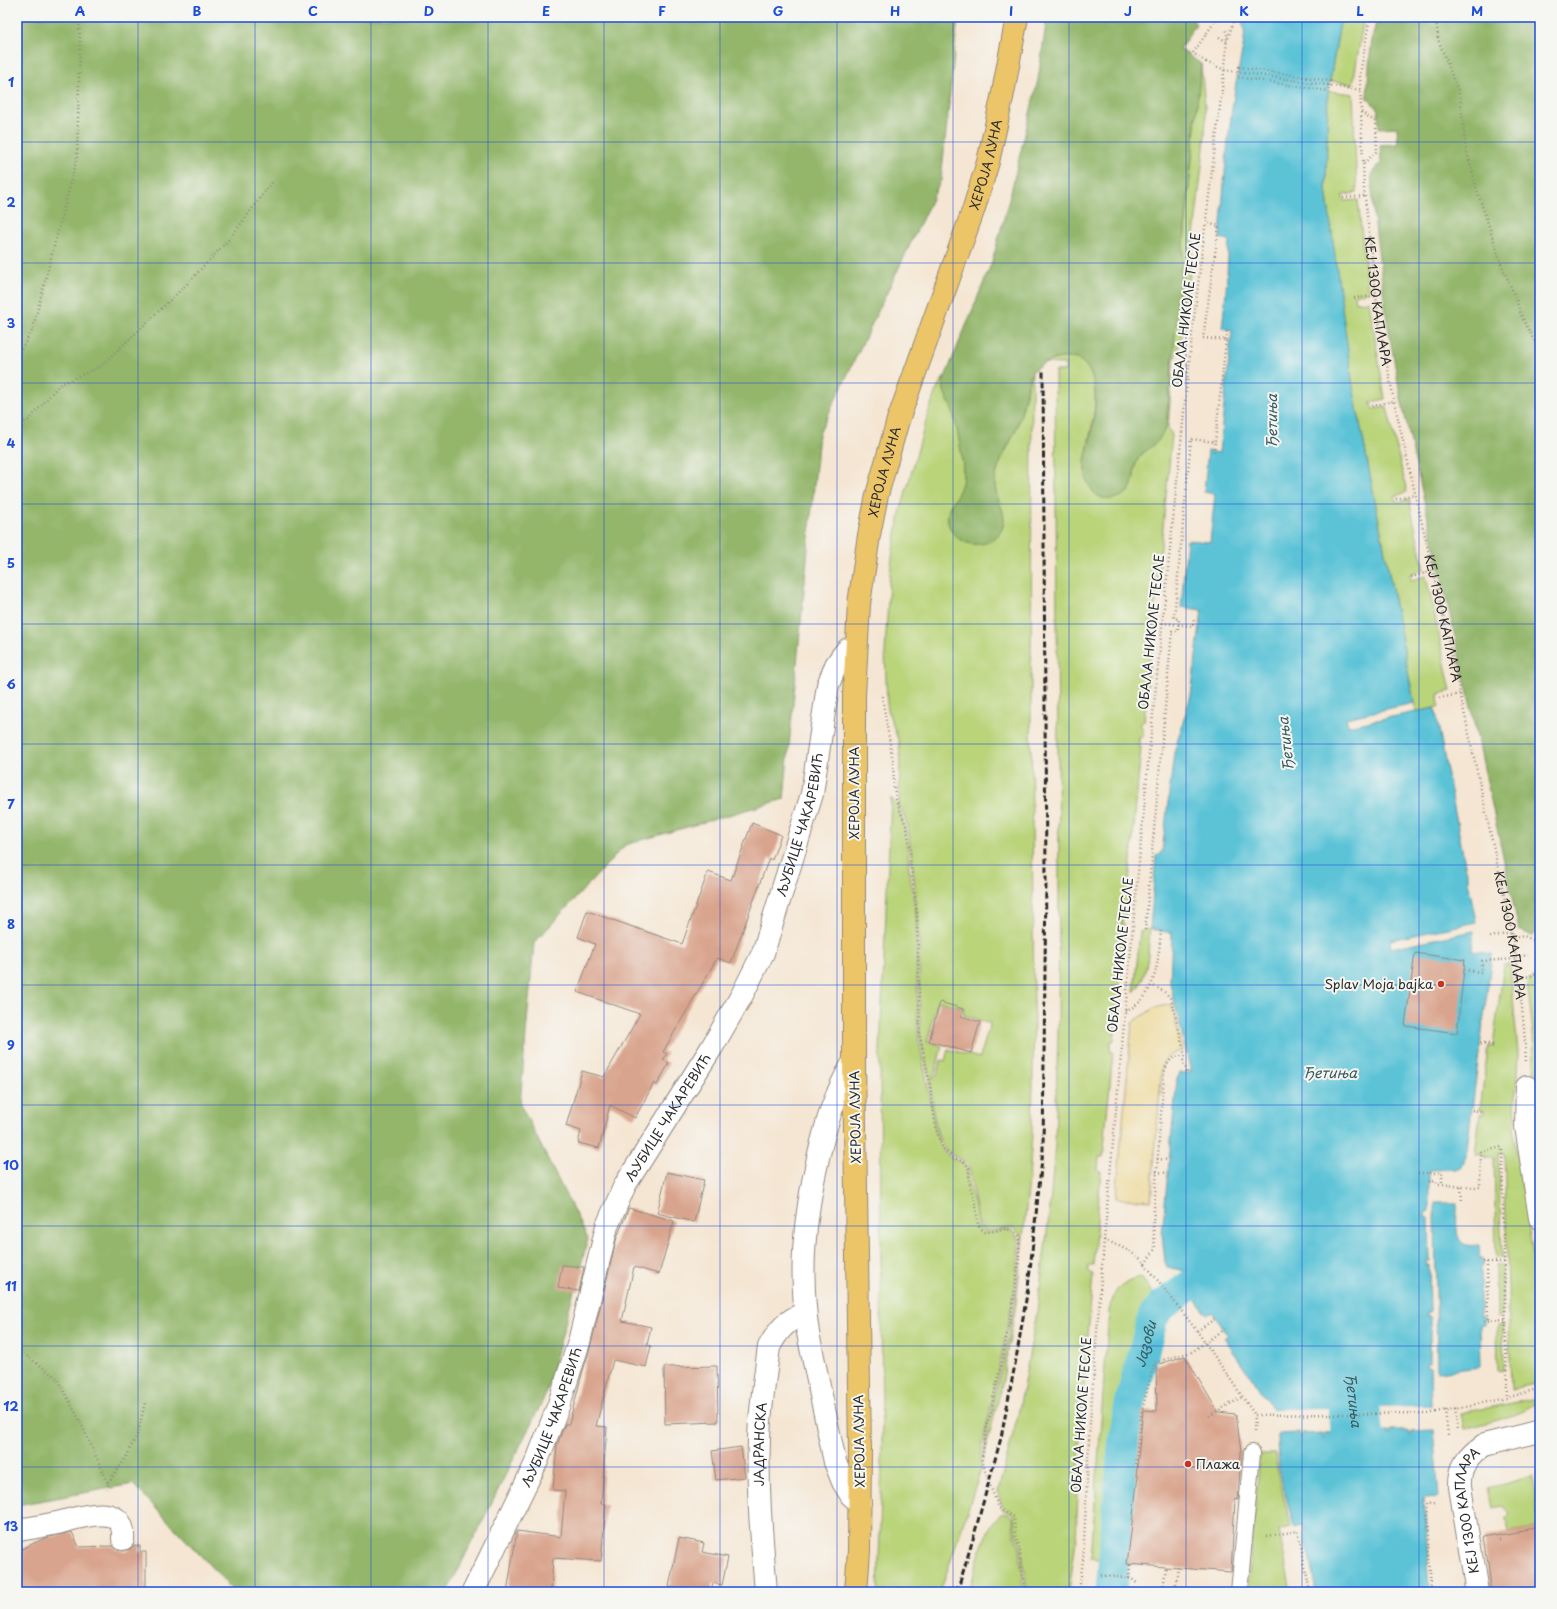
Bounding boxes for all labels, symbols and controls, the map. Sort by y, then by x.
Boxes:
text: A [75,1,85,20]
text: B [193,1,202,20]
text: C [308,1,318,20]
text: D [424,1,434,20]
text: E [542,1,550,20]
text: F [658,1,666,20]
text: G [773,1,783,20]
text: H [890,1,900,20]
text: I [1009,1,1013,20]
text: J [1124,1,1132,20]
text: K [1239,1,1249,20]
text: L [1356,1,1364,20]
text: M [1471,1,1483,20]
text: 1 [8,72,14,91]
street label: ХЕРОЈА ЛУНА [964,117,1006,212]
text: 2 [6,192,16,211]
street label: ОБАЛА НИКОЛЕ ТЕСЛЕ [1167,231,1204,389]
street label: КЕЈ 1300 КАПЛАРА [1360,235,1397,368]
text: 3 [7,313,16,332]
water label: Ђетиња [1261,393,1282,448]
street label: ХЕРОЈА ЛУНА [863,424,905,519]
text: 4 [7,433,16,452]
street label: КЕЈ 1300 КАПЛАРА [1420,552,1467,684]
text: 5 [7,553,15,572]
street label: ОБАЛА НИКОЛЕ ТЕСЛЕ [1133,553,1168,711]
text: 6 [6,674,16,693]
water label: Ђетиња [1272,715,1299,772]
street label: ХЕРОЈА ЛУНА [844,746,863,839]
street label: ЉУБИЦЕ ЧАКАРЕВИЋ [771,751,827,899]
text: 7 [7,794,15,813]
street label: КЕЈ 1300 КАПЛАРА [1490,869,1531,1001]
street label: ОБАЛА НИКОЛЕ ТЕСЛЕ [1102,876,1137,1034]
text: 8 [7,914,15,933]
place label: Splav Moja bajka [1324,974,1434,993]
marker: Splav Moja bajka [1436,979,1446,989]
text: 9 [7,1035,15,1054]
street label: ЉУБИЦЕ ЧАКАРЕВИЋ [620,1049,715,1185]
water label: Ђетиња [1303,1062,1358,1083]
street label: ХЕРОЈА ЛУНА [844,1070,865,1164]
text: 10 [3,1155,19,1174]
text: 11 [5,1276,17,1295]
water label: Јазови [1129,1317,1162,1370]
street label: ОБАЛА НИКОЛЕ ТЕСЛЕ [1066,1336,1095,1494]
street label: ЉУБИЦЕ ЧАКАРЕВИЋ [516,1345,586,1490]
water label: Ђетиња [1340,1372,1367,1430]
street label: ХЕРОЈА ЛУНА [848,1394,869,1488]
text: 12 [3,1396,19,1415]
street label: ЈАДРАНСКА [749,1401,771,1487]
street label: КЕЈ 1300 КАПЛАРА [1450,1442,1484,1575]
place label: Плажа [1196,1454,1241,1473]
marker: Плажа [1183,1459,1193,1469]
text: 13 [4,1516,19,1535]

